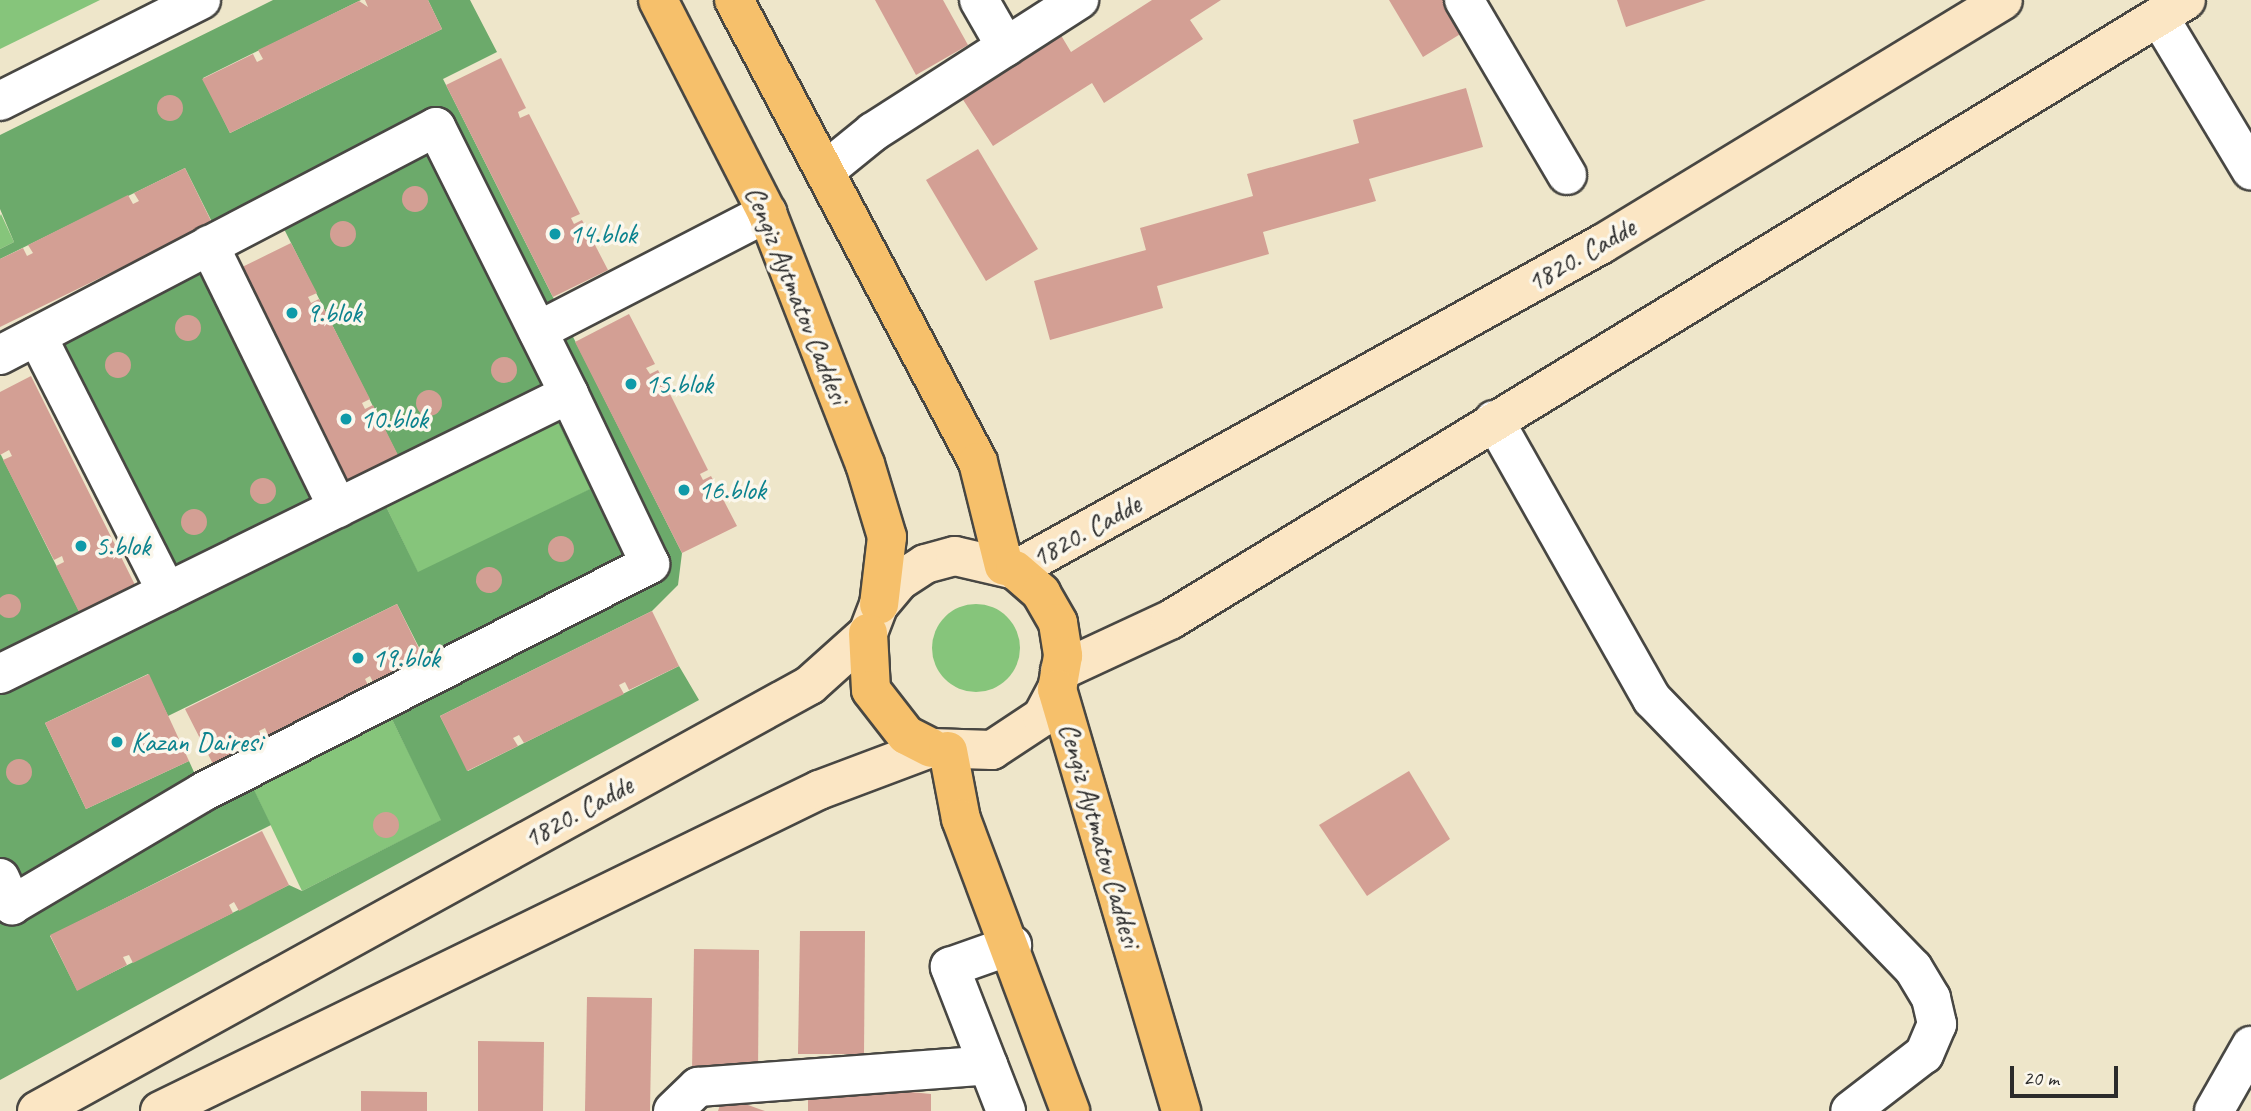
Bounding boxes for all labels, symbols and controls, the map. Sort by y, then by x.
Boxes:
street label: Cengiz Aytmatov Caddesi [738,181,856,409]
street label: 1820. Cadde [1521,211,1641,299]
place label: 14.blok [569,217,637,251]
marker: 14.blok [547,226,563,242]
place label: 9.blok [306,296,361,330]
marker: 9.blok [284,305,300,321]
place label: 15.blok [645,367,713,401]
marker: 15.blok [623,376,639,392]
place label: 10.blok [360,402,428,436]
marker: 10.blok [338,411,354,427]
place label: 16.blok [698,473,766,507]
marker: 16.blok [676,482,692,498]
street label: 1820. Cadde [1026,487,1146,575]
place label: 5.blok [95,529,150,563]
marker: 5.blok [73,538,89,554]
place label: 19.blok [372,641,440,675]
marker: 19.blok [350,650,366,666]
street label: Cengiz Aytmatov Caddesi [1052,719,1148,951]
place label: Kazan Dairesi [131,725,263,759]
marker: Kazan Dairesi [109,734,125,750]
street label: 1820. Cadde [518,768,638,856]
scale bar [2013,1052,2122,1096]
text: 20 m [2023,1065,2059,1091]

